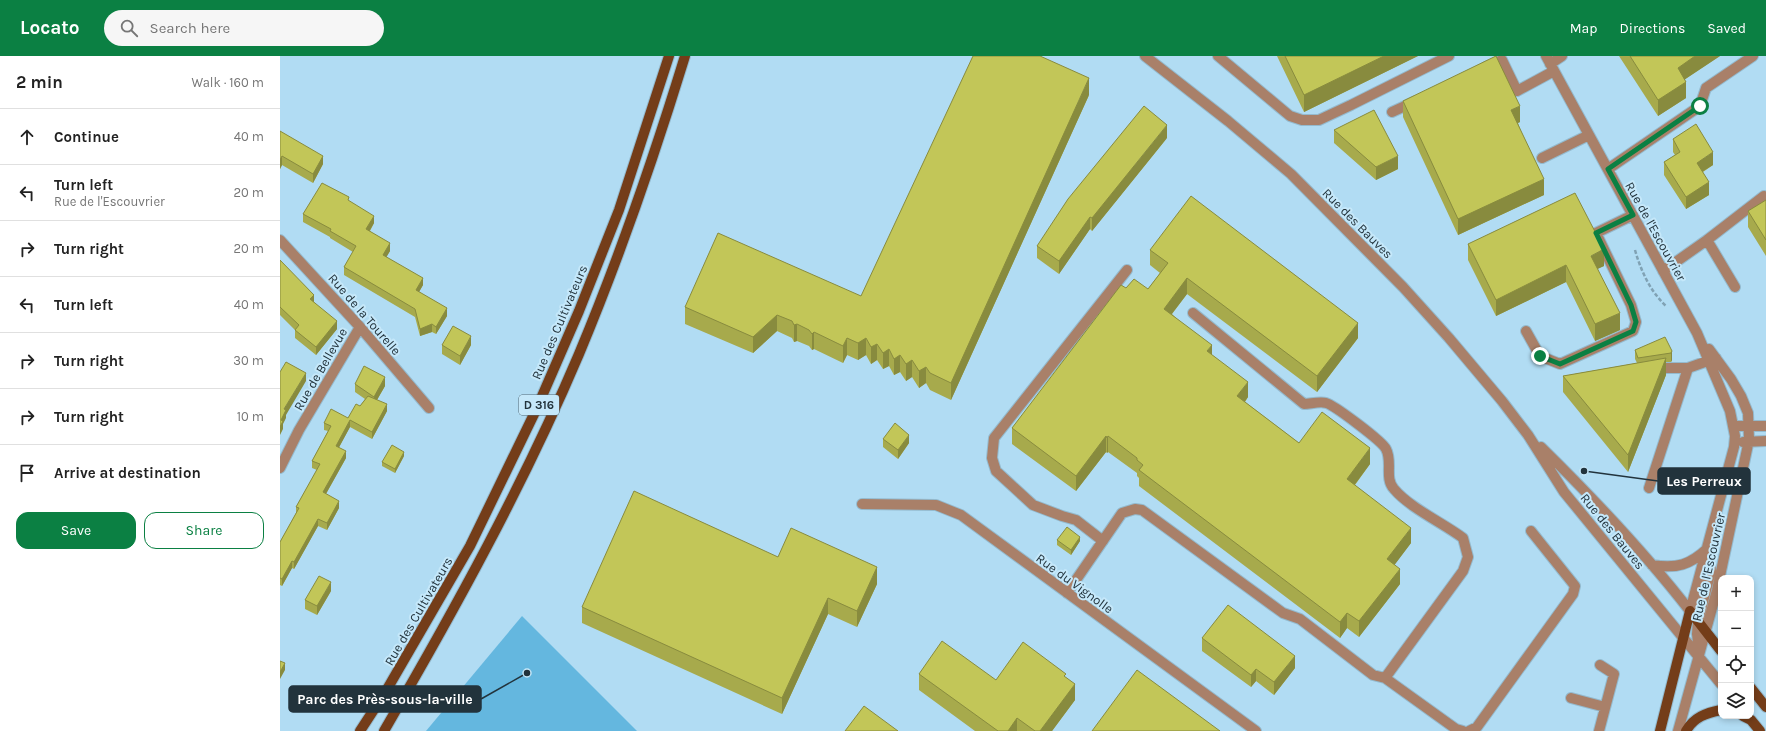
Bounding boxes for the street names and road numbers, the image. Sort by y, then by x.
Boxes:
street label: Rue de l'Escouvrier [1622,179,1689,284]
street label: Rue des Bauves [1319,185,1396,262]
street label: Rue des Cultivateurs [529,263,590,382]
street label: Rue de la Tourelle [325,271,404,358]
street label: Rue de Bellevue [291,325,350,413]
road number: D 316 [519,395,559,415]
street label: Rue des Bauves [1578,490,1648,572]
street label: Rue de l'Escouvrier [1689,511,1728,623]
street label: Rue du Vignolle [1033,550,1116,617]
street label: Rue des Cultivateurs [381,554,456,668]

